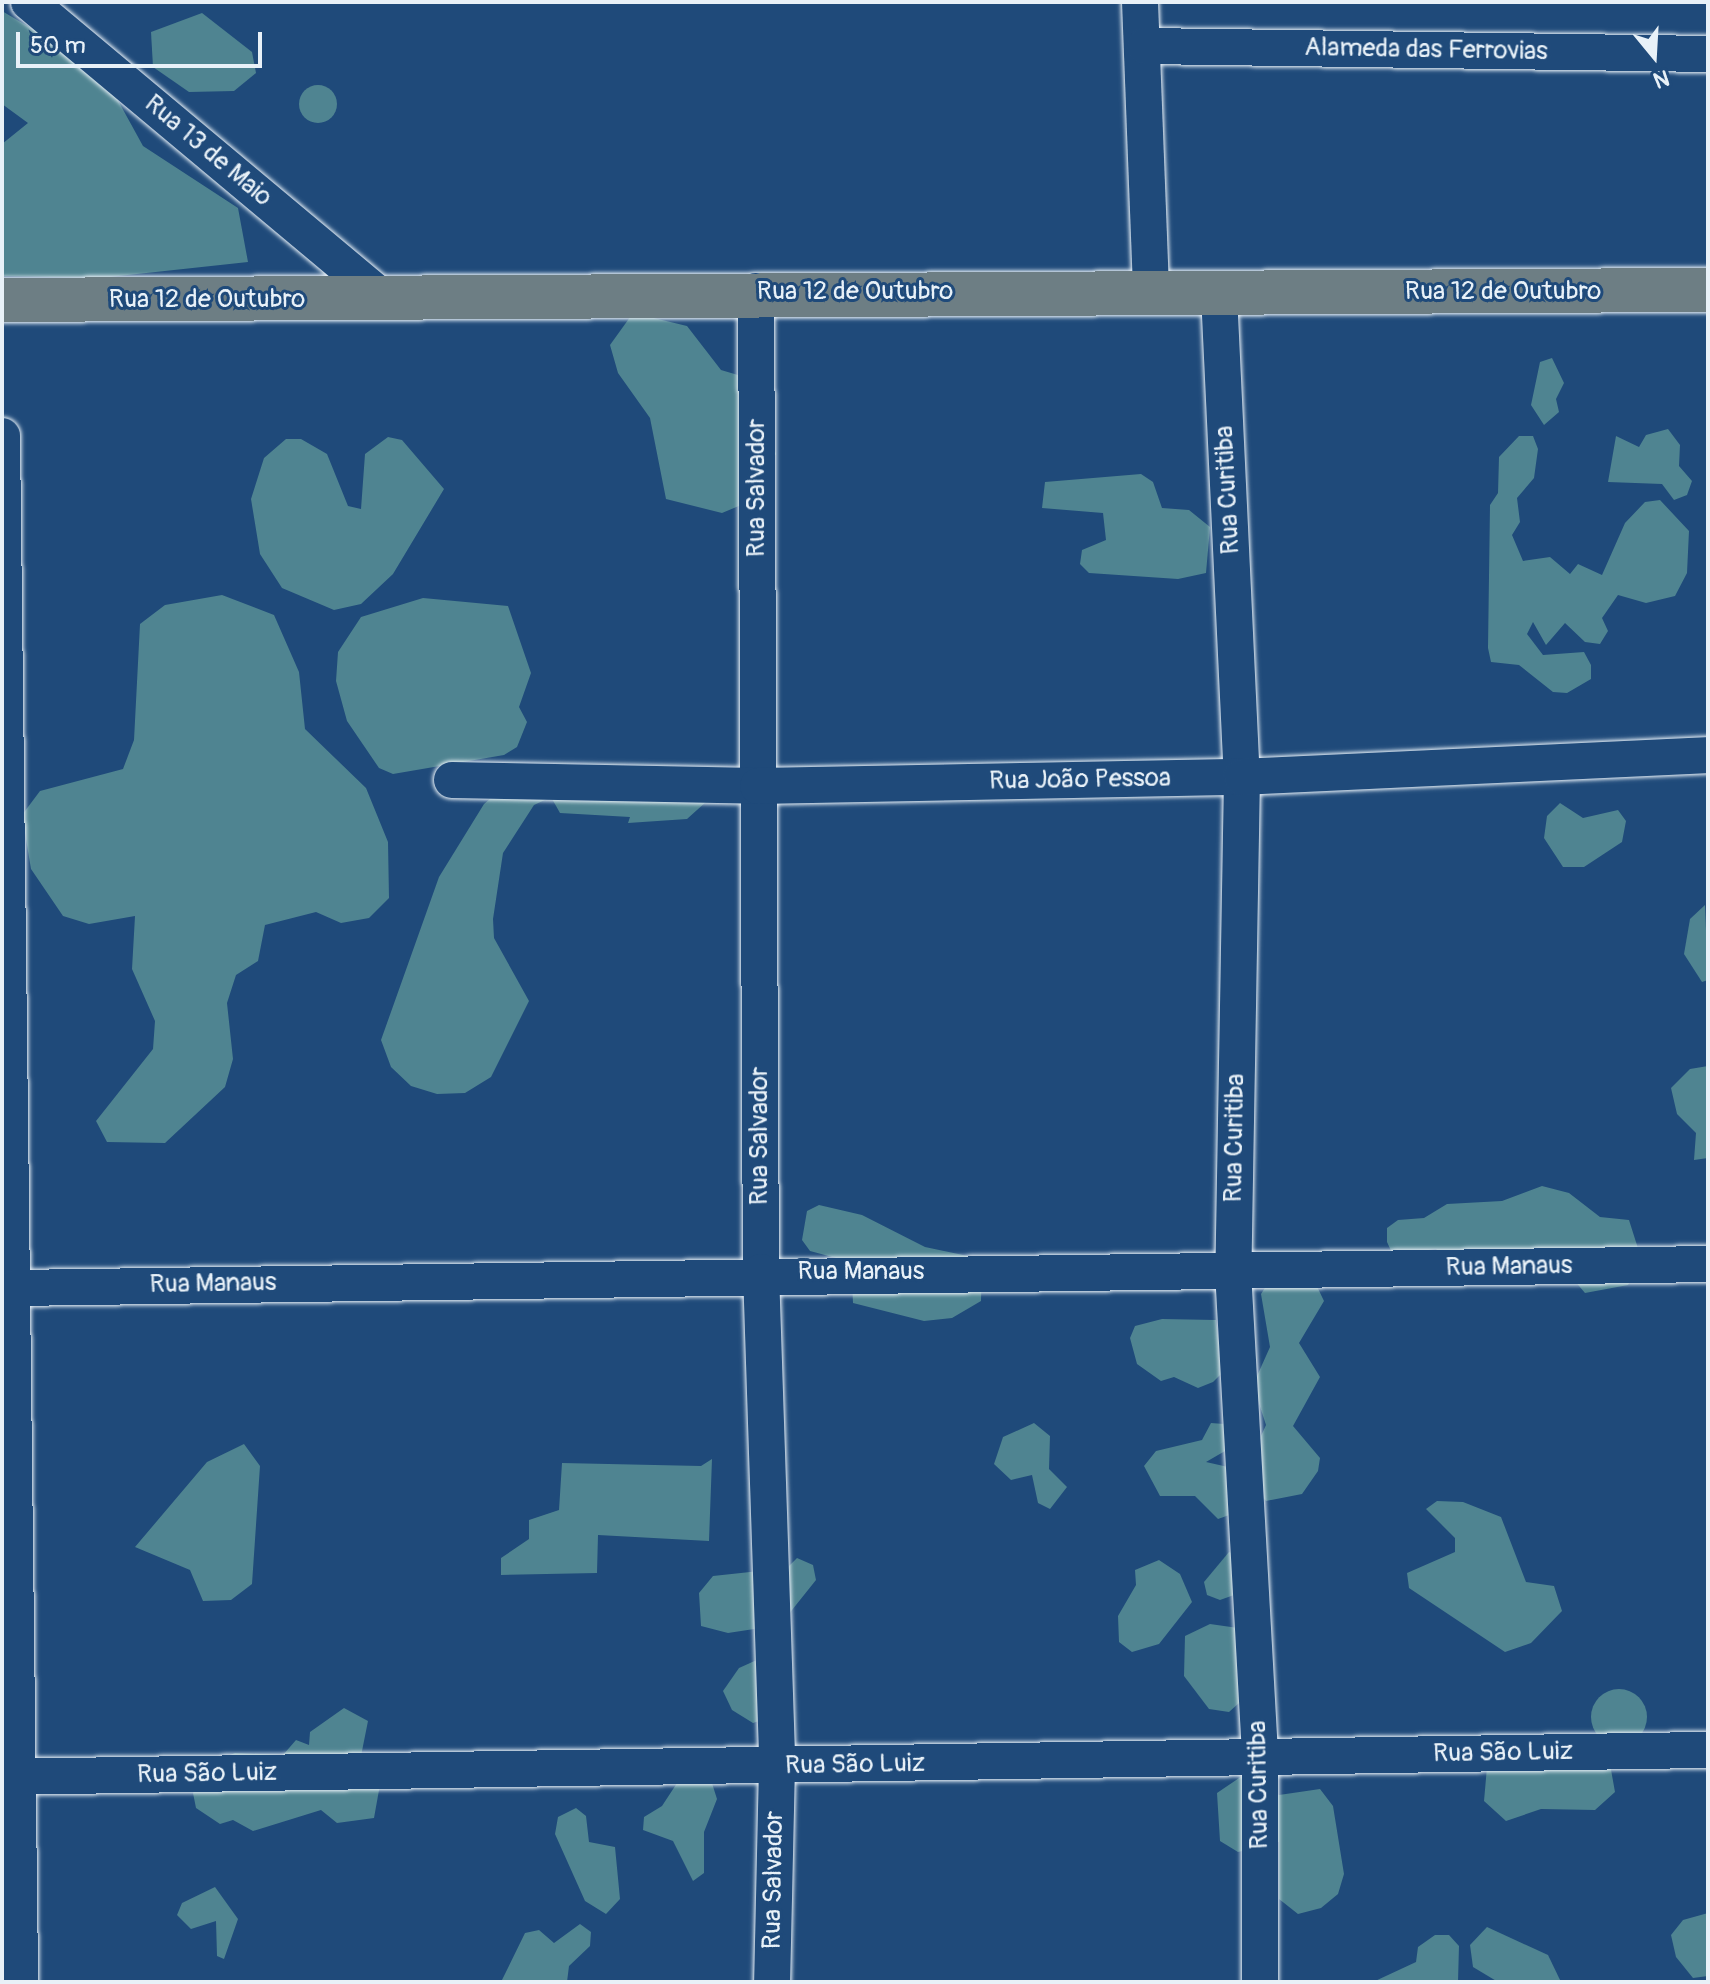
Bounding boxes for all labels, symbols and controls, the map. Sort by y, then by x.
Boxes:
scale bar [20,16,266,66]
north arrow [1614,16,1694,96]
text: 50 m [30,31,86,60]
street label: Alameda das Ferrovias [1304,32,1548,68]
text: N [1650,63,1673,94]
street label: Rua 13 de Maio [138,89,278,213]
street label: Rua 12 de Outubro [757,276,953,308]
street label: Rua 12 de Outubro [1405,276,1601,308]
street label: Rua 12 de Outubro [109,284,305,316]
street label: Rua Salvador [741,419,773,557]
street label: Rua Curitiba [1209,425,1247,555]
street label: Rua João Pessoa [989,763,1171,797]
street label: Rua Salvador [744,1067,776,1205]
street label: Rua Curitiba [1218,1073,1252,1203]
street label: Rua Manaus [1445,1250,1573,1284]
street label: Rua Manaus [798,1256,924,1288]
street label: Rua Manaus [149,1267,277,1301]
street label: Rua Curitiba [1242,1720,1276,1850]
street label: Rua São Luiz [1433,1736,1573,1770]
street label: Rua São Luiz [785,1748,925,1782]
street label: Rua São Luiz [137,1757,277,1791]
street label: Rua Salvador [757,1810,791,1950]

